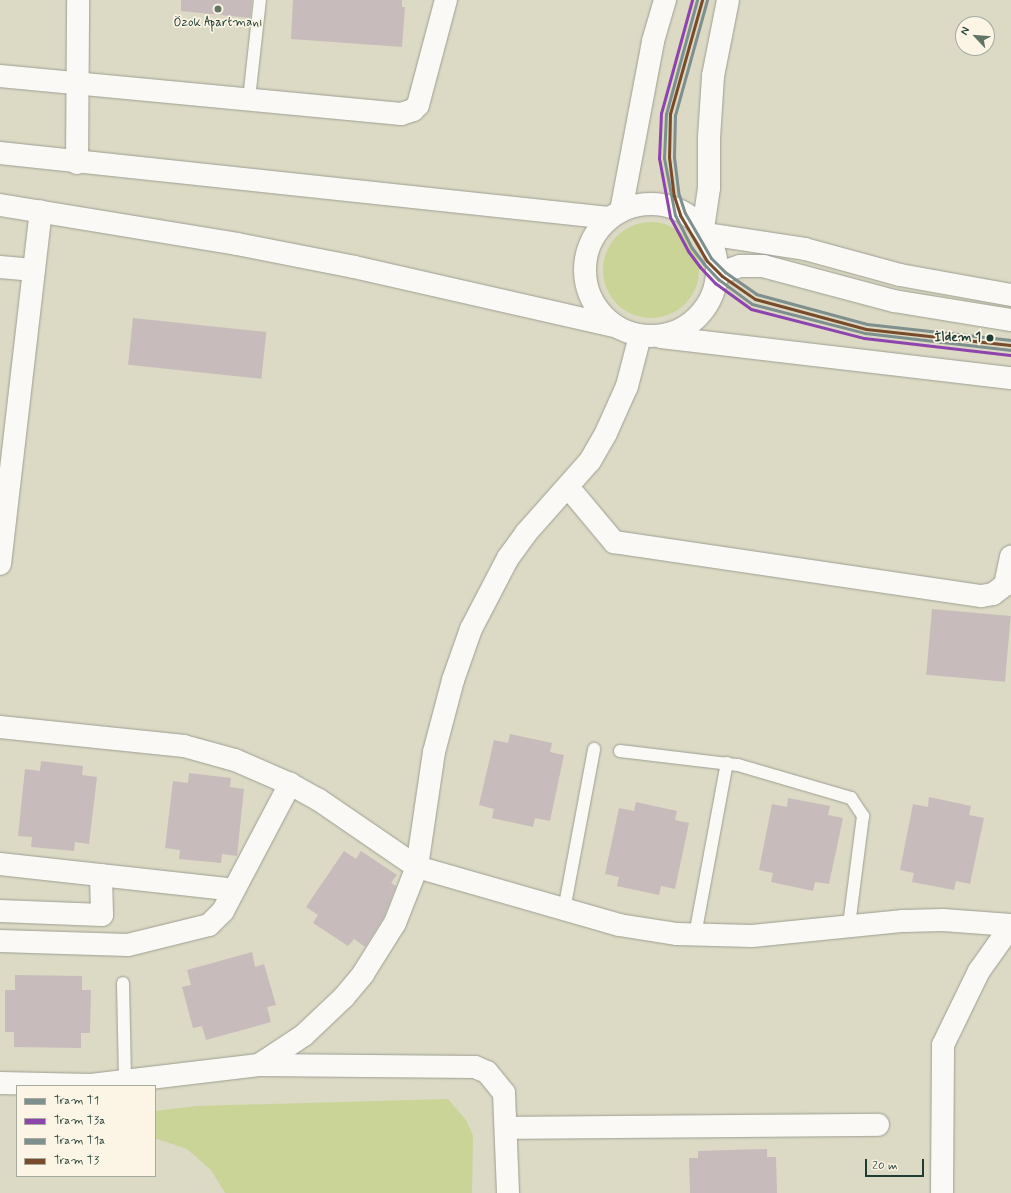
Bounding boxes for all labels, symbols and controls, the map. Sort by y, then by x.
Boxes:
marker: Özok Apartmanı [213,4,223,14]
place label: Özok Apartmanı [173,15,263,31]
north arrow [955,16,995,56]
text: N [957,25,973,38]
place label: İldem 1 [935,330,981,346]
marker: İldem 1 [984,332,996,344]
legend [16,1085,156,1177]
text: Tram T1 [54,1093,99,1109]
text: Tram T3a [54,1113,105,1129]
text: Tram T1a [54,1133,105,1149]
scale bar [867,1151,926,1177]
text: Tram T3 [54,1153,99,1169]
text: 20 m [872,1158,898,1174]

